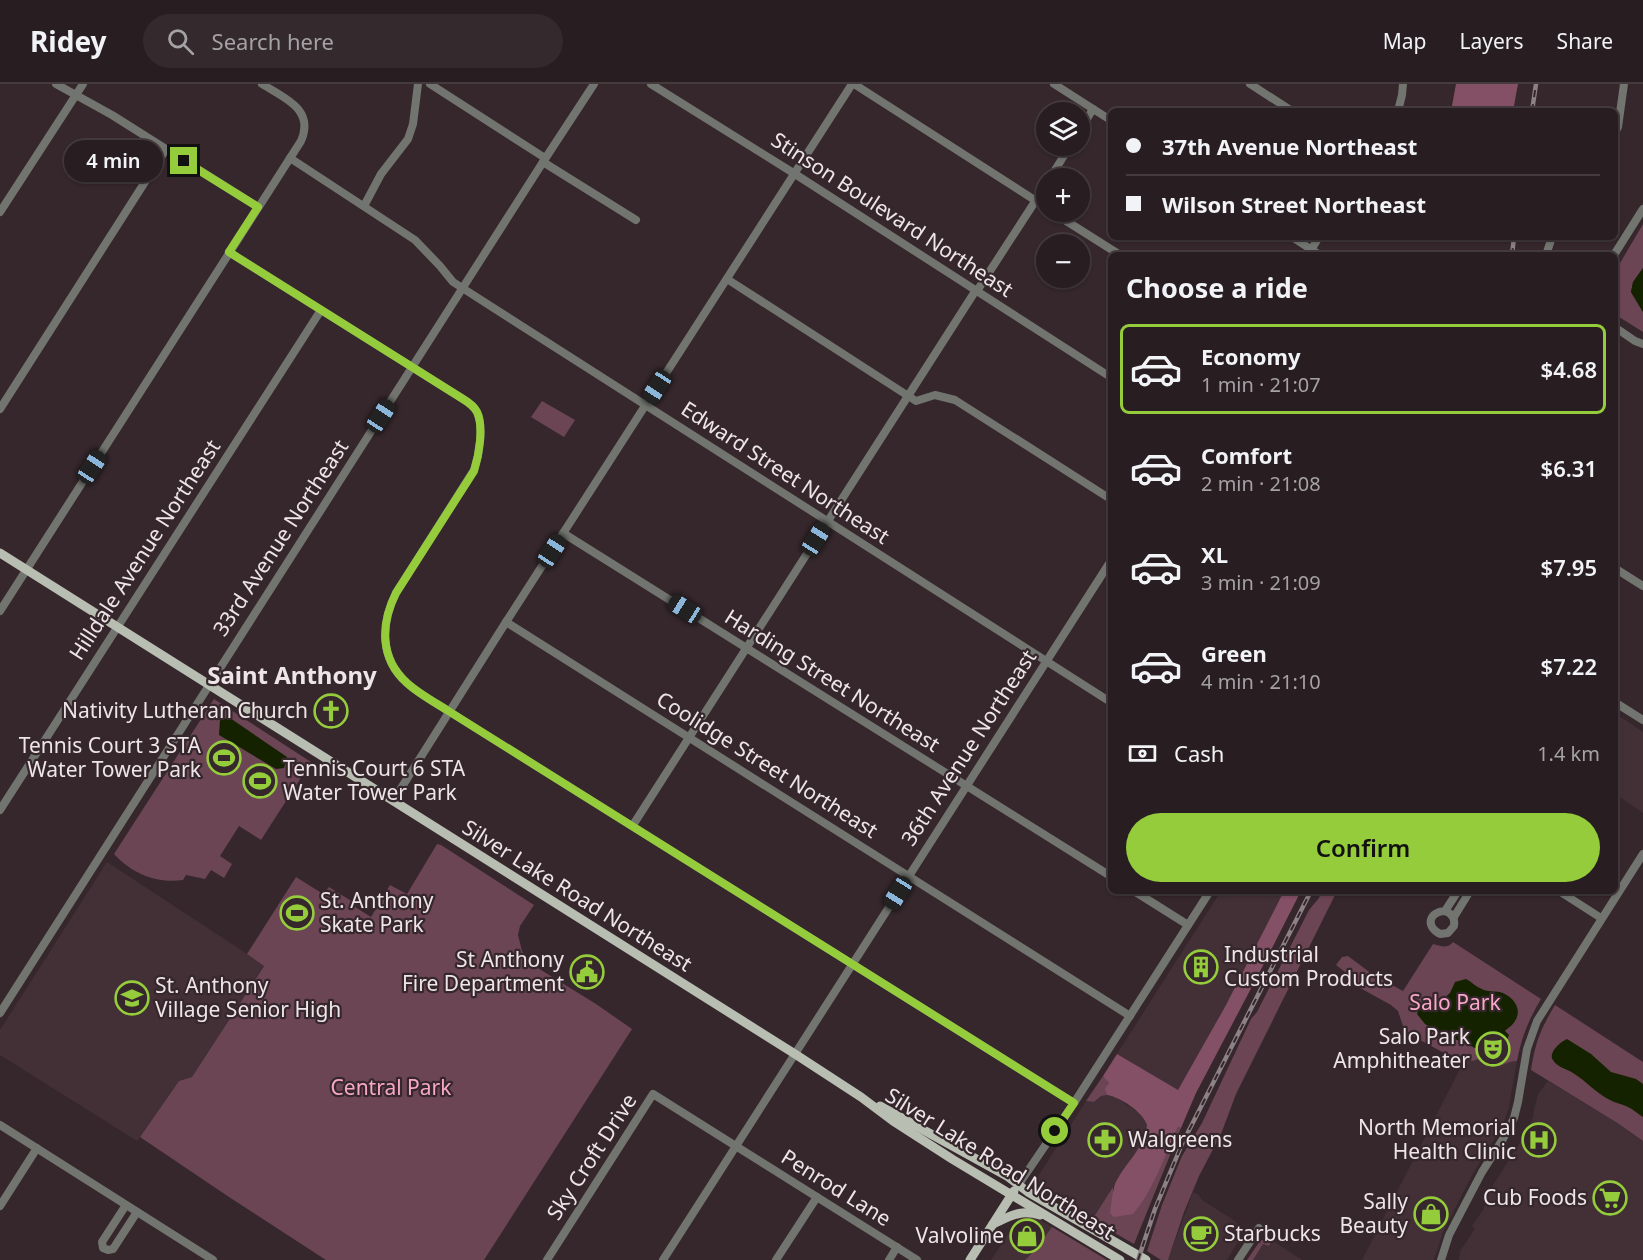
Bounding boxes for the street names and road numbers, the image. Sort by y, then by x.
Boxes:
street label: Stinson Boulevard Northeast [766,125,1019,303]
street label: Edward Street Northeast [676,394,895,550]
street label: Hilldale Avenue Northeast [62,433,226,665]
street label: 33rd Avenue Northeast [206,433,354,641]
street label: Harding Street Northeast [720,602,946,758]
street label: 36th Avenue Northeast [894,644,1042,851]
street label: Coolidge Street Northeast [652,684,884,844]
street label: Silver Lake Road Northeast [458,813,698,978]
street label: Silver Lake Road Northeast [881,1081,1121,1246]
street label: Sky Croft Drive [540,1088,642,1225]
street label: Penrod Lane [776,1142,897,1232]

